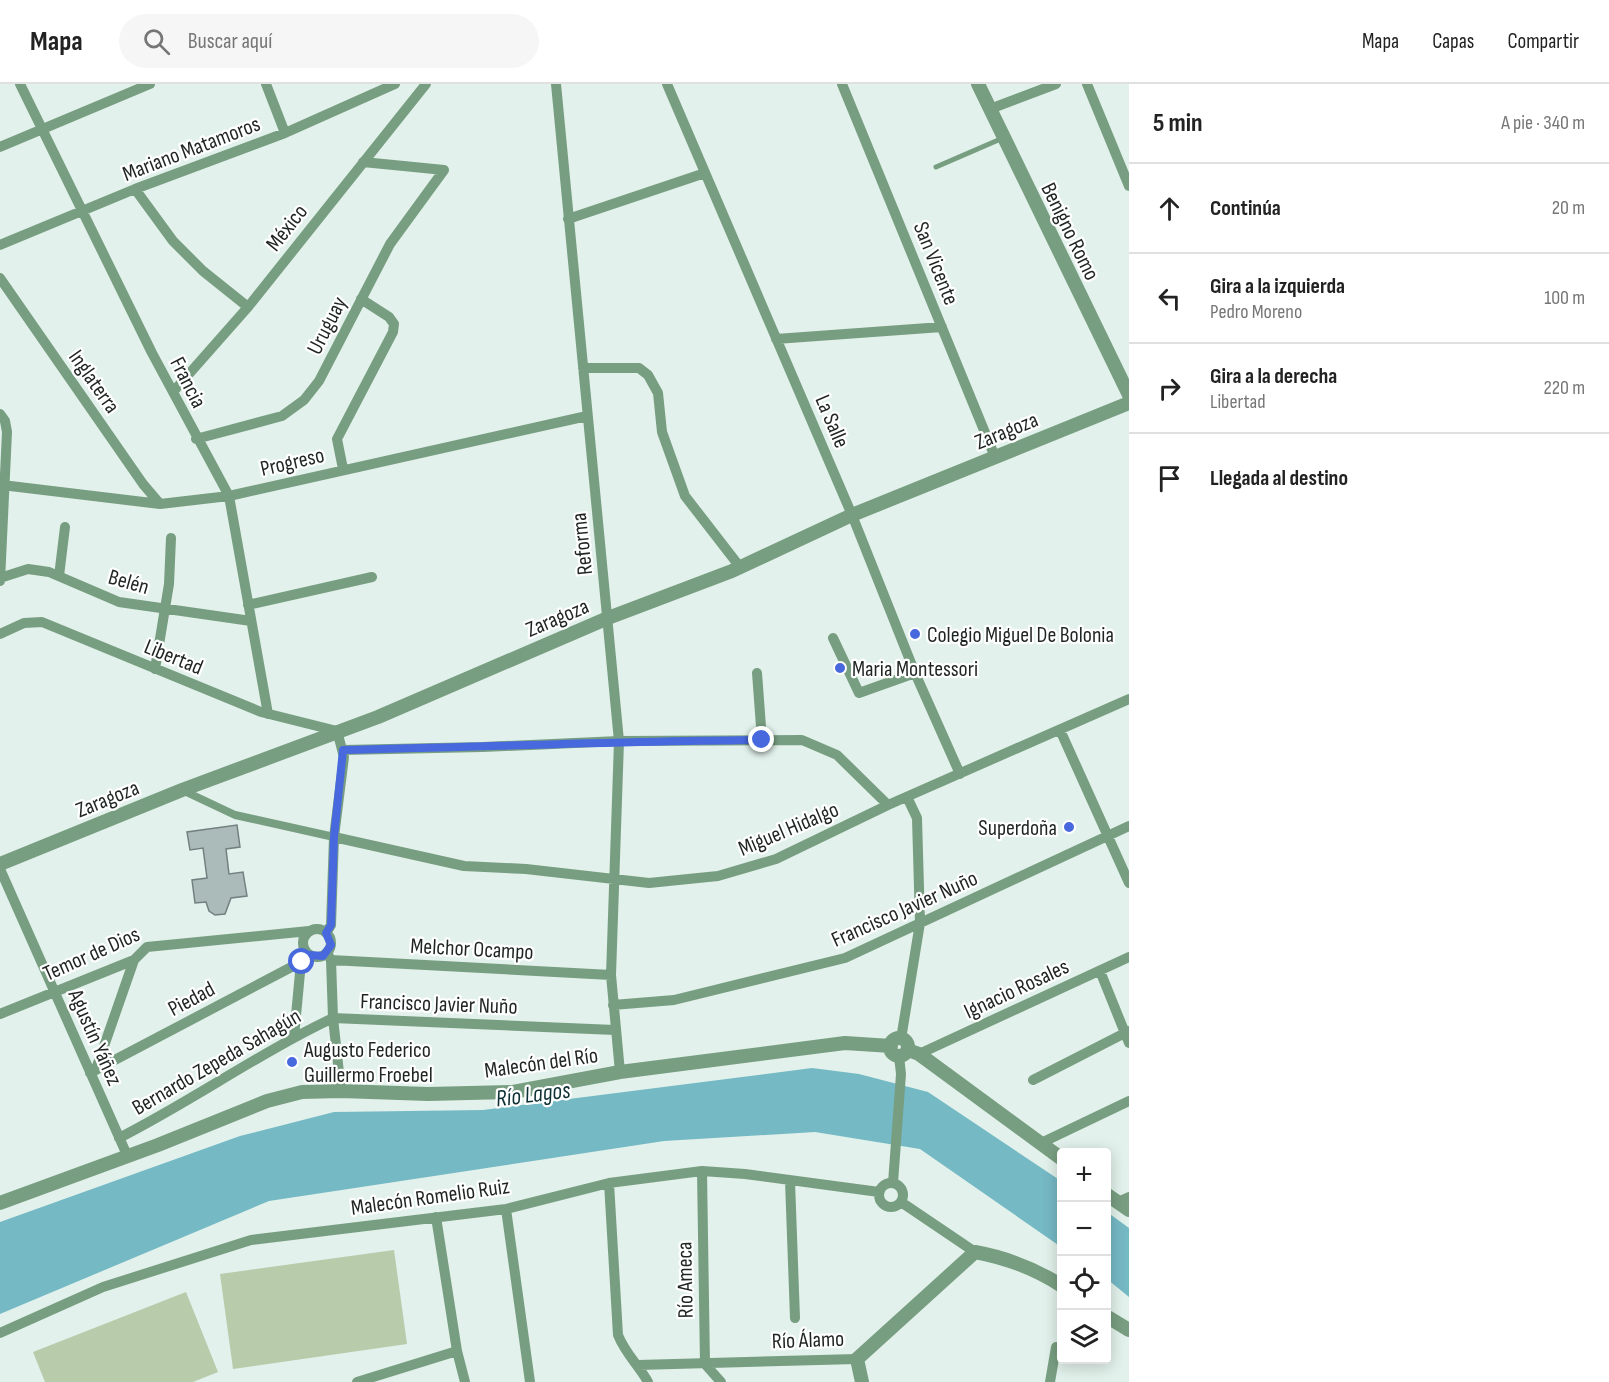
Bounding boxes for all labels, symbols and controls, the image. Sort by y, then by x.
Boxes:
search box [119,14,539,68]
text: Mapa [30,25,83,58]
icon: search [140,25,173,58]
text: Buscar aquí [188,28,272,55]
text: Mapa [1362,29,1399,54]
text: Capas [1432,29,1474,54]
text: Compartir [1507,29,1579,54]
text: 5 min [1153,108,1203,139]
street label: Mariano Matamoros [119,111,264,188]
text: A pie · 340 m [1501,111,1585,135]
street label: Benigno Romo [1034,178,1105,285]
icon: ahead [1153,192,1186,225]
text: Continúa [1210,195,1281,222]
text: 20 m [1552,196,1585,220]
street label: México [261,199,314,257]
street label: San Vicente [907,218,964,309]
text: Gira a la izquierda [1210,273,1345,300]
icon: left [1153,282,1186,315]
text: 100 m [1544,286,1585,310]
street label: Uruguay [301,292,353,359]
text: Pedro Moreno [1210,300,1302,324]
street label: Inglaterra [62,345,125,419]
street label: Francia [163,353,212,413]
text: Gira a la derecha [1210,363,1337,390]
icon: right [1153,372,1186,405]
text: 220 m [1544,376,1585,400]
text: Libertad [1210,390,1265,414]
street label: La Salle [808,391,855,452]
street label: Zaragoza [971,407,1042,456]
street label: Progreso [258,442,327,483]
icon: arrive [1153,462,1186,495]
text: Llegada al destino [1210,465,1348,492]
street label: Reforma [566,511,599,576]
street label: Belén [105,564,152,601]
street label: Zaragoza [522,593,593,644]
place label: Colegio Miguel De Bolonia [927,622,1114,649]
marker: Colegio Miguel De Bolonia [908,627,922,641]
street label: Libertad [140,633,207,681]
place label: Maria Montessori [852,656,978,683]
marker: Maria Montessori [833,661,847,675]
route end [748,726,774,752]
street label: Zaragoza [72,775,143,824]
street label: Miguel Hidalgo [734,796,843,863]
place label: Superdoña [978,815,1057,842]
marker: Superdoña [1062,820,1076,834]
street label: Francisco Javier Nuño [827,865,982,954]
street label: Temor de Dios [39,921,144,988]
street label: Melchor Ocampo [410,933,534,966]
route start [288,948,314,974]
street label: Ignacio Rosales [960,953,1074,1025]
street label: Piedad [164,976,220,1023]
street label: Agustín Yáñez [61,985,128,1090]
street label: Francisco Javier Nuño [360,988,518,1021]
street label: Bernardo Zepeda Sahagún [128,1003,306,1122]
place label: Augusto Federico Guillermo Froebel [303,1037,433,1089]
street label: Malecón del Río [483,1042,600,1085]
marker: Augusto Federico Guillermo Froebel [285,1055,299,1069]
water label: Río Lagos [494,1075,573,1113]
map controls [1057,1148,1111,1364]
button: + [1057,1148,1111,1202]
street label: Malecón Romelio Ruiz [349,1173,511,1222]
button: − [1057,1202,1111,1256]
street label: Río Ameca [671,1241,700,1319]
button: locate [1057,1256,1111,1310]
button: layers [1057,1310,1111,1364]
street label: Río Álamo [771,1326,845,1355]

